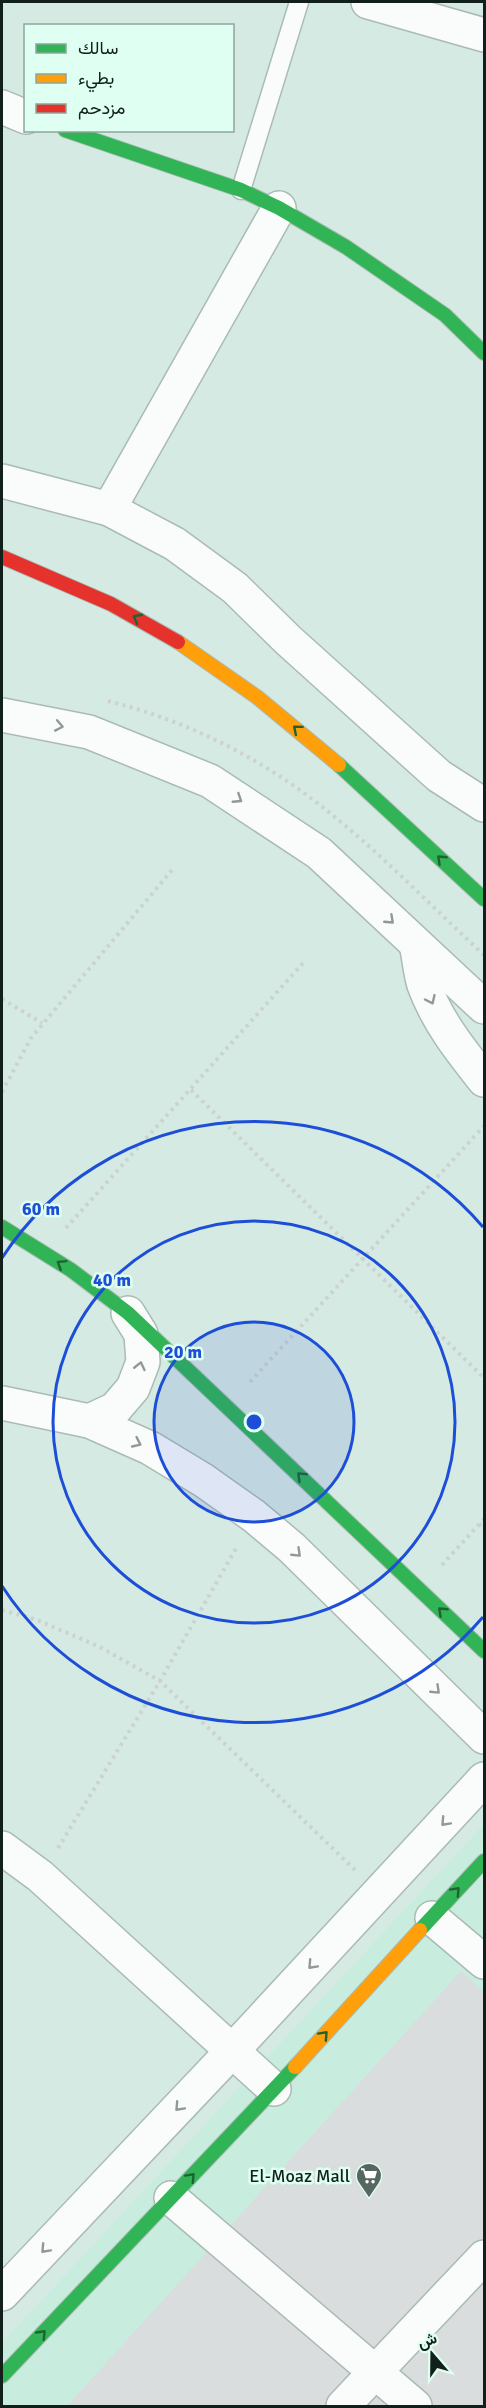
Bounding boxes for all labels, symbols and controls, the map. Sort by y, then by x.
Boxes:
legend [24,24,234,132]
text: سالك [78,37,118,59]
text: بطيء [78,67,114,93]
text: مزدحم [78,97,125,120]
one-way arrow [132,614,143,625]
one-way arrow [54,719,64,732]
one-way arrow [293,725,304,736]
one-way arrow [232,792,242,804]
one-way arrow [438,855,448,866]
one-way arrow [384,913,394,924]
one-way arrow [424,994,436,1005]
text: 60 m [22,1198,60,1220]
one-way arrow [57,1259,67,1271]
text: 40 m [93,1269,131,1291]
text: 20 m [164,1341,202,1363]
one-way arrow [133,1361,146,1371]
centre of rings [244,1412,264,1432]
one-way arrow [131,1435,142,1447]
one-way arrow [297,1473,308,1484]
one-way arrow [291,1546,301,1557]
one-way arrow [438,1607,449,1618]
one-way arrow [429,1682,440,1693]
one-way arrow [441,1815,452,1825]
one-way arrow [449,1888,460,1898]
one-way arrow [308,1958,319,1968]
one-way arrow [317,2031,328,2042]
one-way arrow [175,2101,186,2111]
supermarket icon: El-Moaz Mall [354,2161,384,2199]
place label: El-Moaz Mall [249,2165,350,2187]
one-way arrow [183,2173,194,2184]
one-way arrow [41,2241,52,2252]
north arrow [402,2324,462,2384]
text: ش [415,2328,440,2354]
one-way arrow [35,2330,46,2340]

